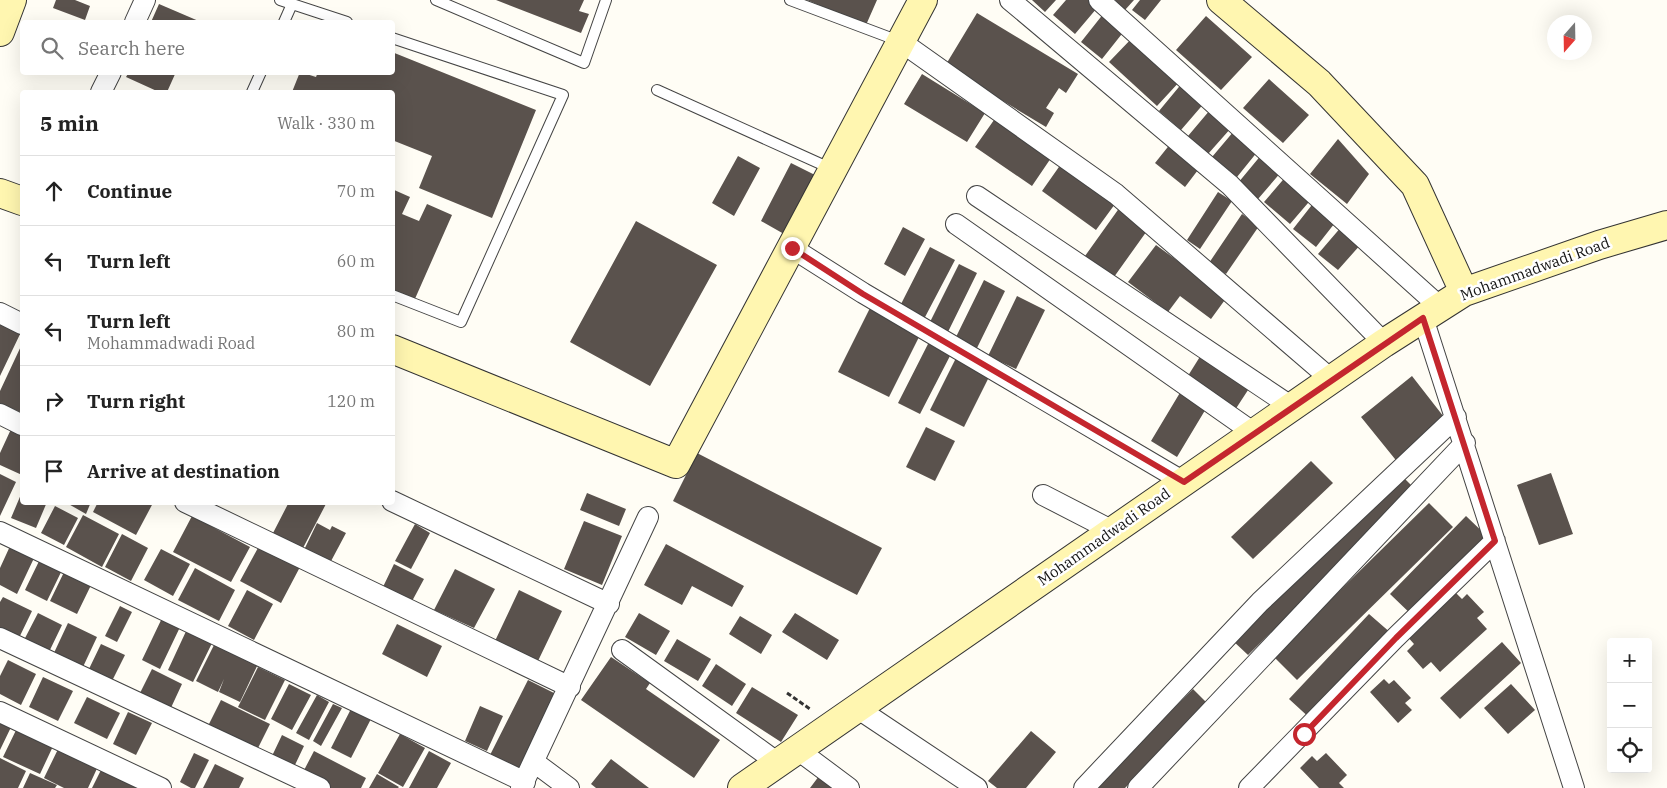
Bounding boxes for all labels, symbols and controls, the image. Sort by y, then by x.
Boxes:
north arrow [1547,15,1592,60]
search box [20,20,395,75]
icon: search [38,34,66,62]
text: Search here [78,36,185,60]
text: 5 min [40,109,99,137]
text: Walk · 330 m [277,113,375,133]
icon: ahead [40,177,68,205]
text: Continue [87,179,172,203]
text: 70 m [337,181,375,201]
street label: Mohammadwadi Road [1457,233,1612,304]
route end [781,237,804,260]
icon: left [40,247,68,275]
text: Turn left [87,249,170,273]
text: 60 m [337,251,375,271]
text: Turn left [87,309,170,333]
icon: left [40,317,68,345]
text: 80 m [337,321,375,341]
text: Mohammadwadi Road [87,333,255,353]
icon: right [40,387,68,415]
text: Turn right [87,389,185,413]
text: 120 m [327,391,375,411]
icon: arrive [40,457,68,485]
text: Arrive at destination [87,459,280,483]
street label: Mohammadwadi Road [1034,484,1174,590]
map controls [1607,638,1652,773]
button: + [1607,638,1652,683]
button: − [1607,683,1652,728]
route start [1293,723,1316,746]
button: locate [1607,728,1652,773]

